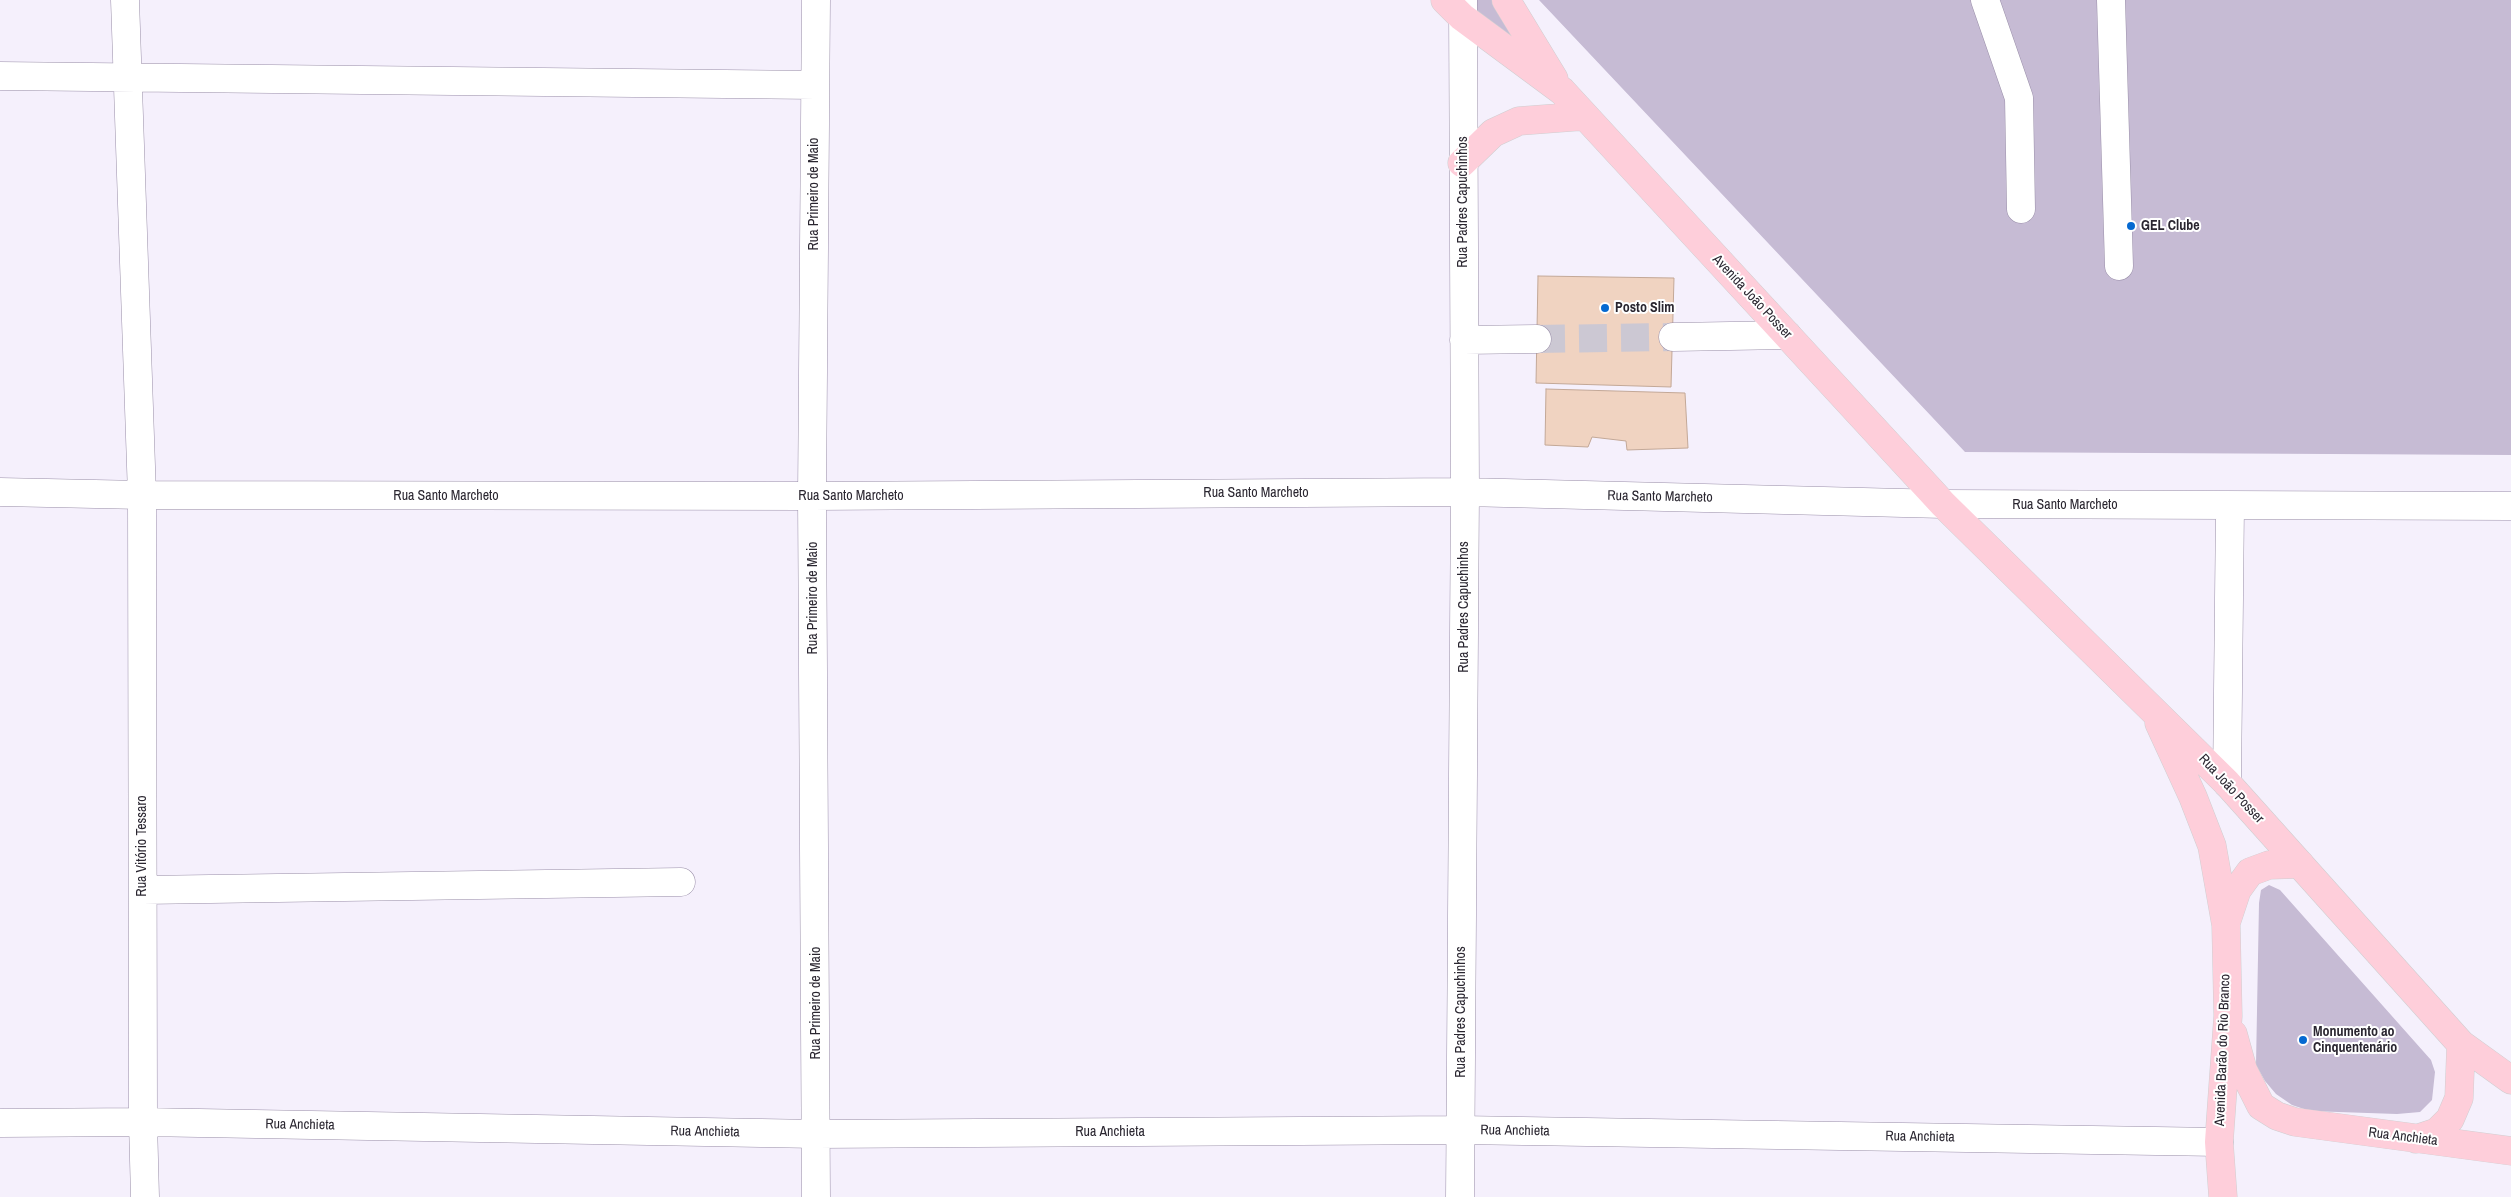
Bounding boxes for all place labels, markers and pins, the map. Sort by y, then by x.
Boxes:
place label: GEL Clube [2141,218,2200,234]
marker: GEL Clube [2125,220,2137,232]
place label: Posto Slim [1615,300,1674,316]
marker: Posto Slim [1599,302,1611,314]
place label: Monumento ao Cinquentenário [2313,1024,2397,1056]
marker: Monumento ao Cinquentenário [2297,1034,2309,1046]

